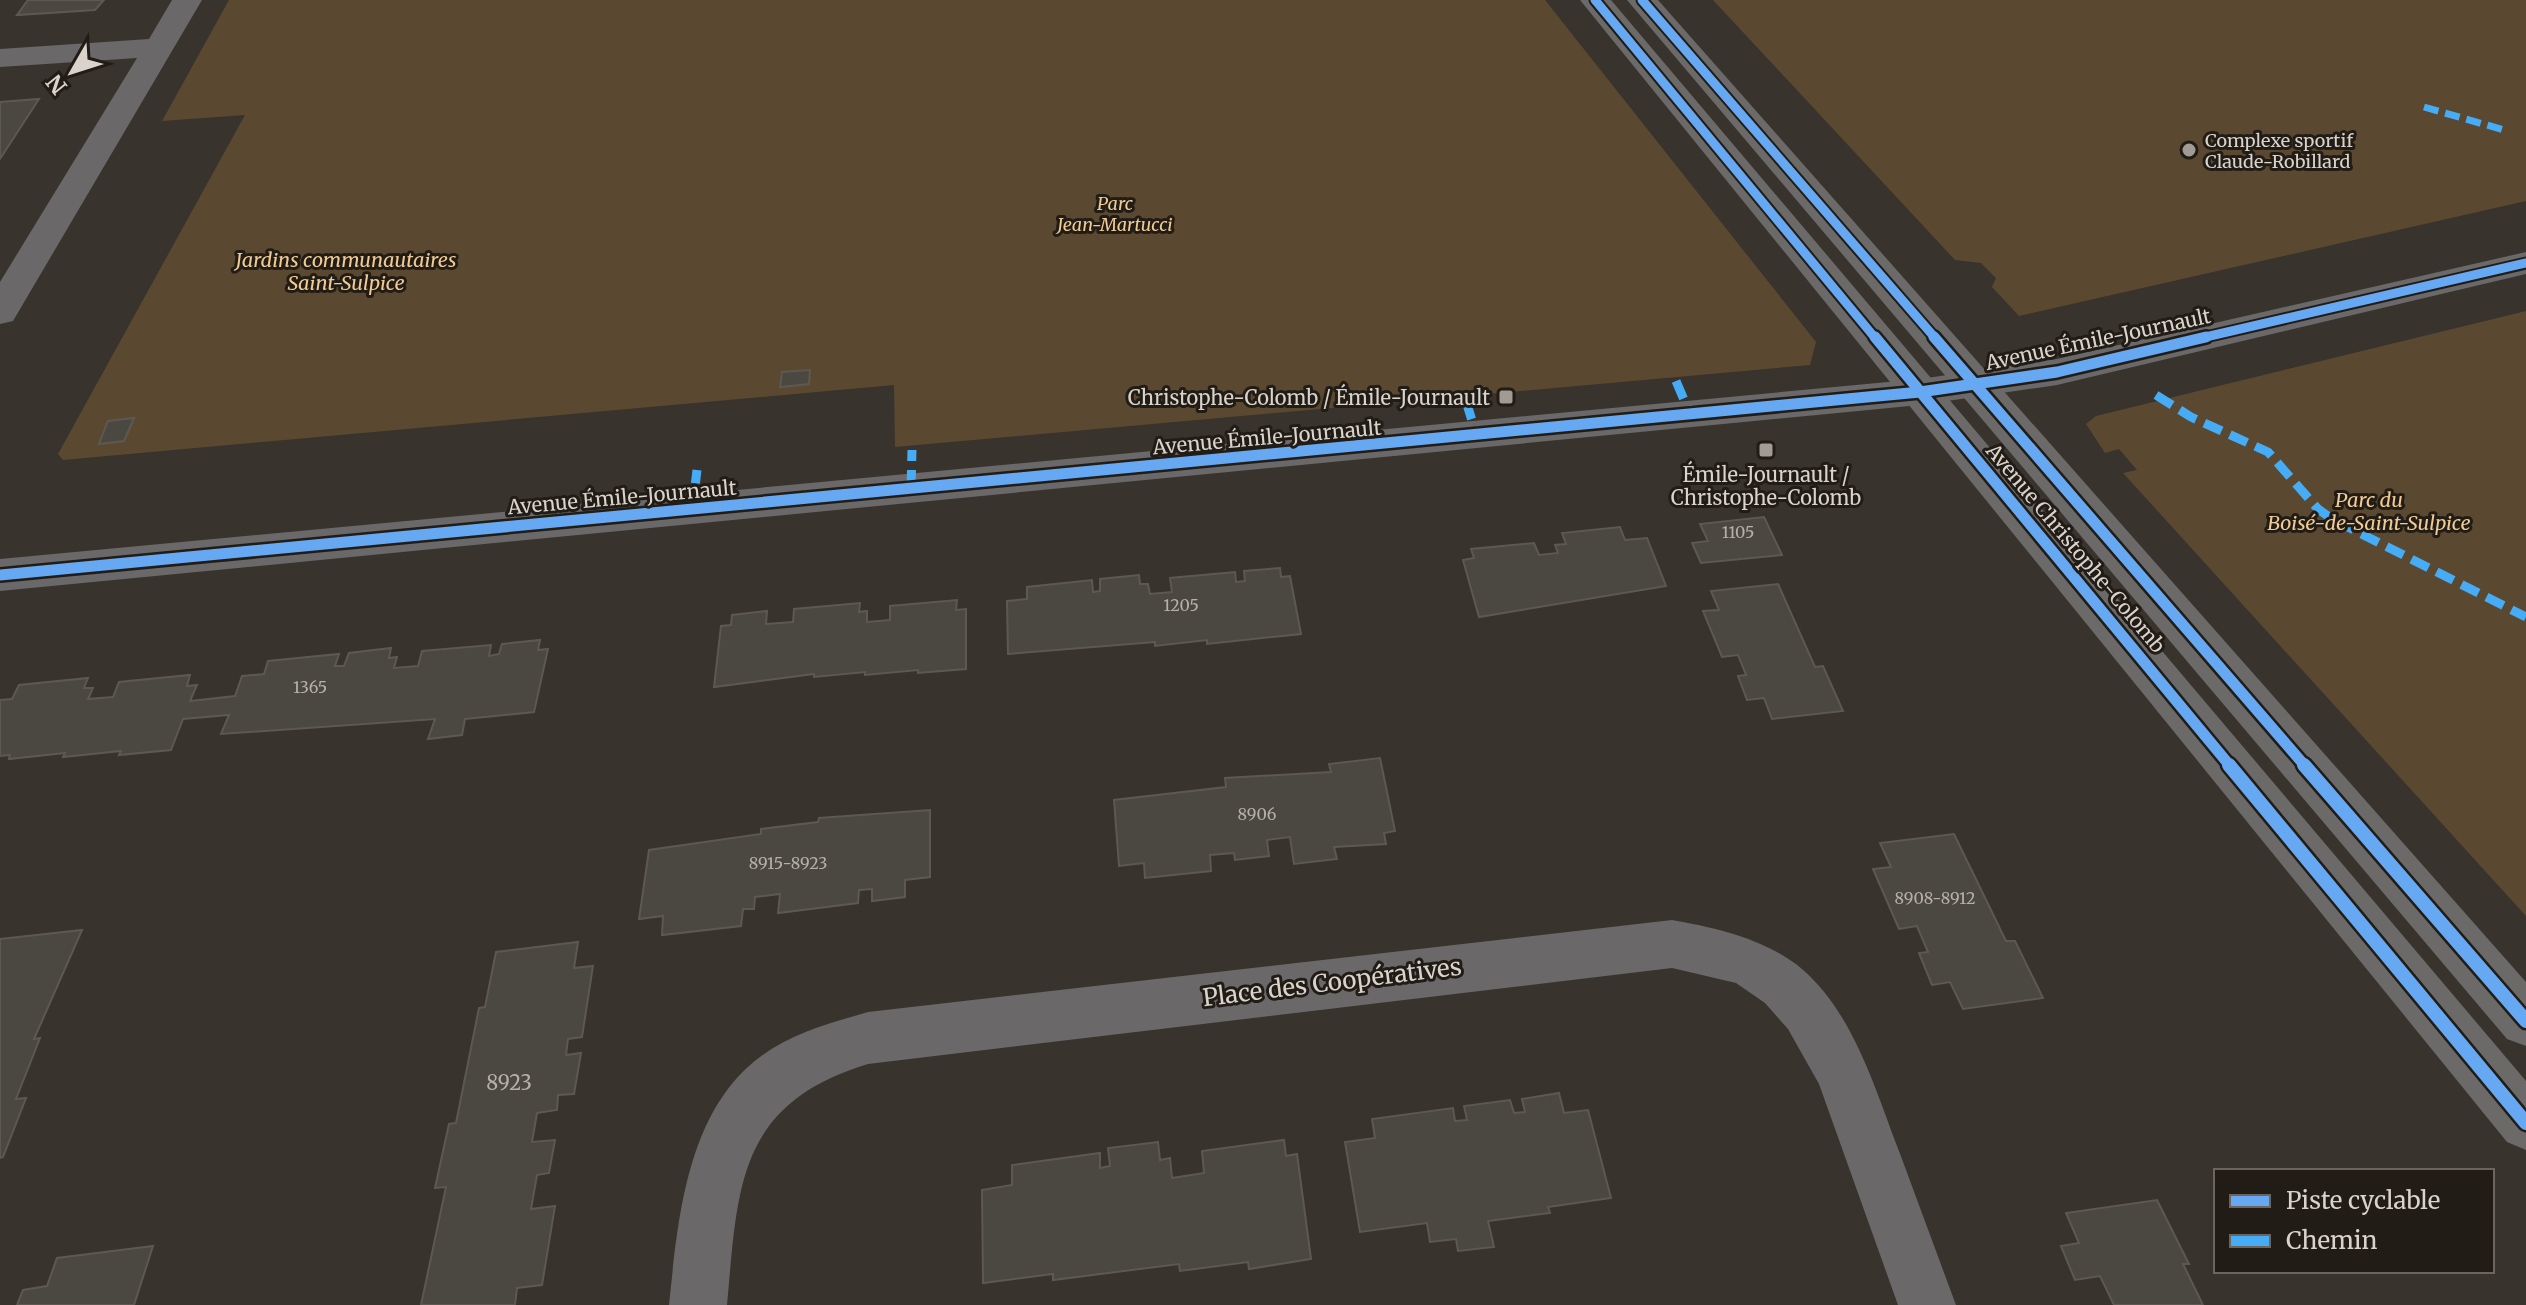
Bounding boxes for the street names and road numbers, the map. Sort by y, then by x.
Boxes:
street label: Avenue Émile-Journault [1982,301,2213,375]
street label: Avenue Émile-Journault [1150,413,1383,460]
street label: Avenue Christophe-Colomb [1980,438,2171,658]
street label: Avenue Émile-Journault [505,473,738,520]
street label: Place des Coopératives [1201,951,1463,1013]

